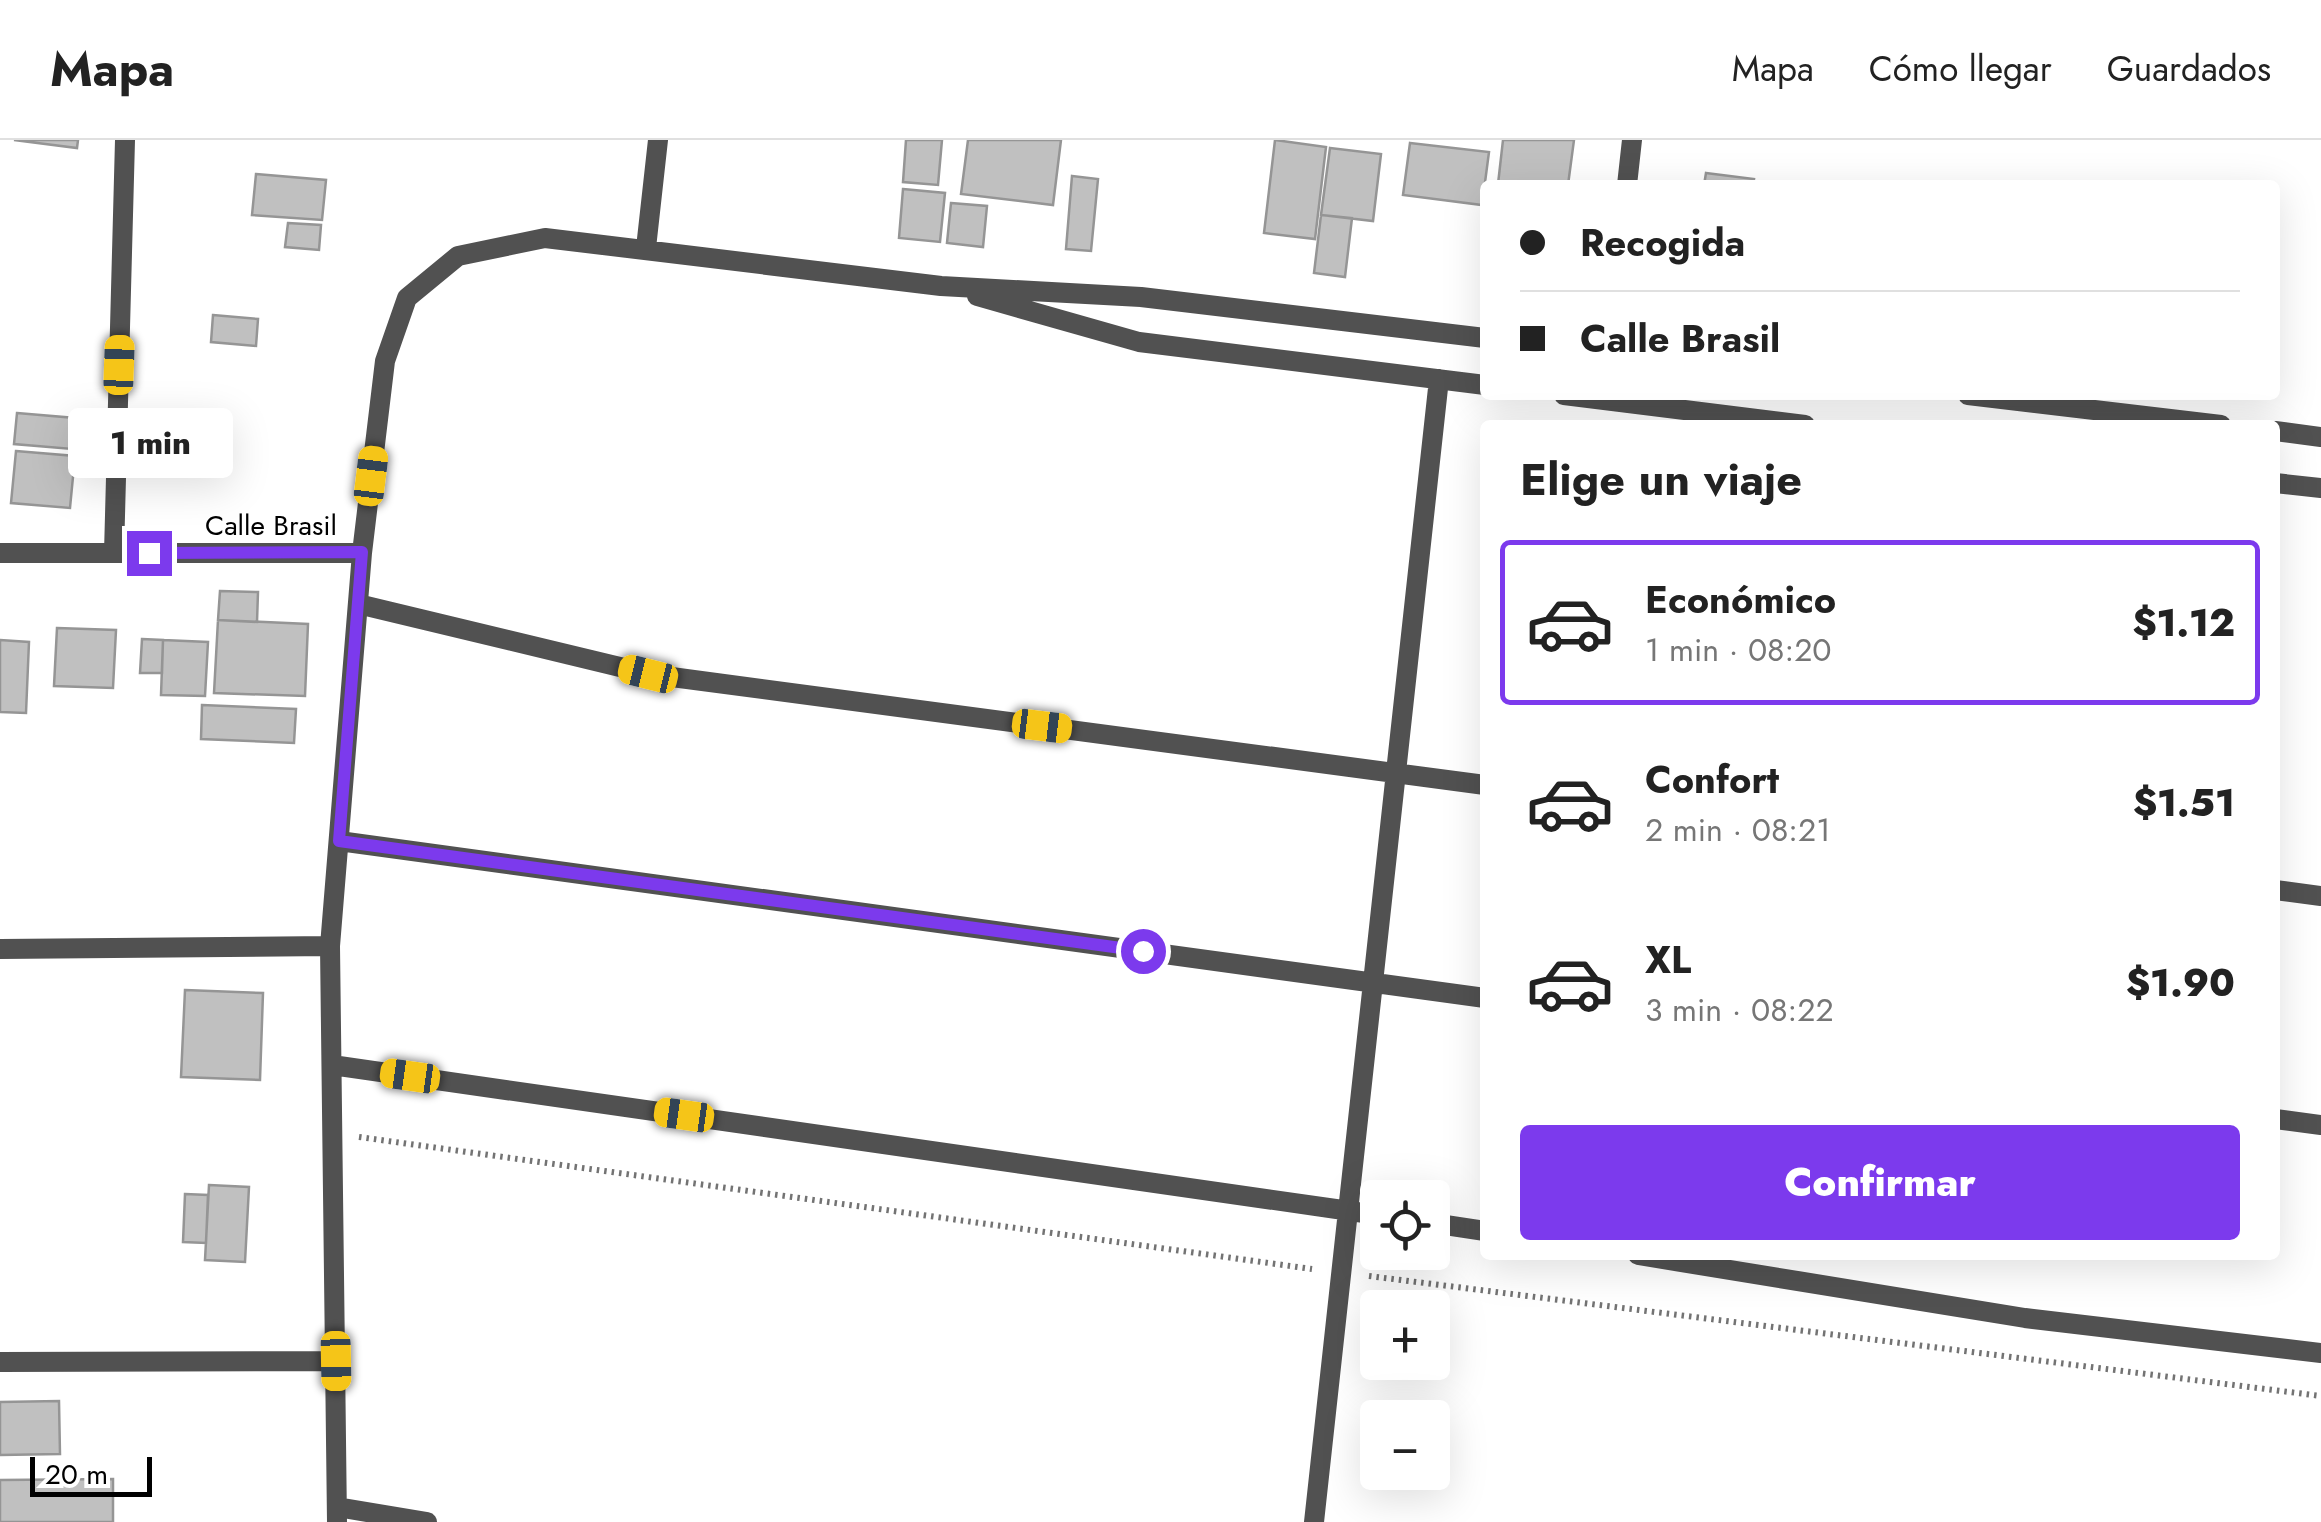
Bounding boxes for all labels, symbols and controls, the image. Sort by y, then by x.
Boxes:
text: Mapa [50,35,174,104]
text: Mapa [1732,44,1814,94]
text: Cómo llegar [1869,44,2052,94]
text: Guardados [2107,44,2271,94]
text: Recogida [1580,215,1745,270]
text: Calle Brasil [1580,311,1780,366]
car [103,334,135,396]
callout: 1 min [66,408,232,478]
text: 1 min [110,420,191,466]
car [352,444,390,508]
text: Elige un viaje [1520,447,1802,512]
street label: Calle Brasil [205,505,337,546]
route end [127,531,172,576]
text: Económico [1645,572,1836,627]
icon: car [1525,578,1615,668]
text: $1.12 [2132,595,2235,650]
text: 1 min · 08:20 [1645,627,1832,673]
car [615,652,681,696]
car [1010,707,1074,745]
text: Confort [1645,752,1779,807]
icon: car [1525,758,1615,848]
text: $1.51 [2133,775,2235,830]
text: 2 min · 08:21 [1645,807,1831,853]
route start [1121,929,1166,974]
text: XL [1645,932,1691,987]
icon: car [1525,938,1615,1028]
text: $1.90 [2126,955,2235,1010]
text: 3 min · 08:22 [1645,987,1834,1033]
car [378,1057,442,1095]
car [652,1096,716,1134]
button: Confirmar [1520,1125,2240,1240]
map controls [1360,1180,1450,1490]
button: locate [1360,1180,1450,1270]
button: + [1360,1290,1450,1380]
car [320,1331,352,1391]
button: − [1360,1400,1450,1490]
scale bar [30,1452,152,1496]
text: 20 m [45,1454,108,1495]

